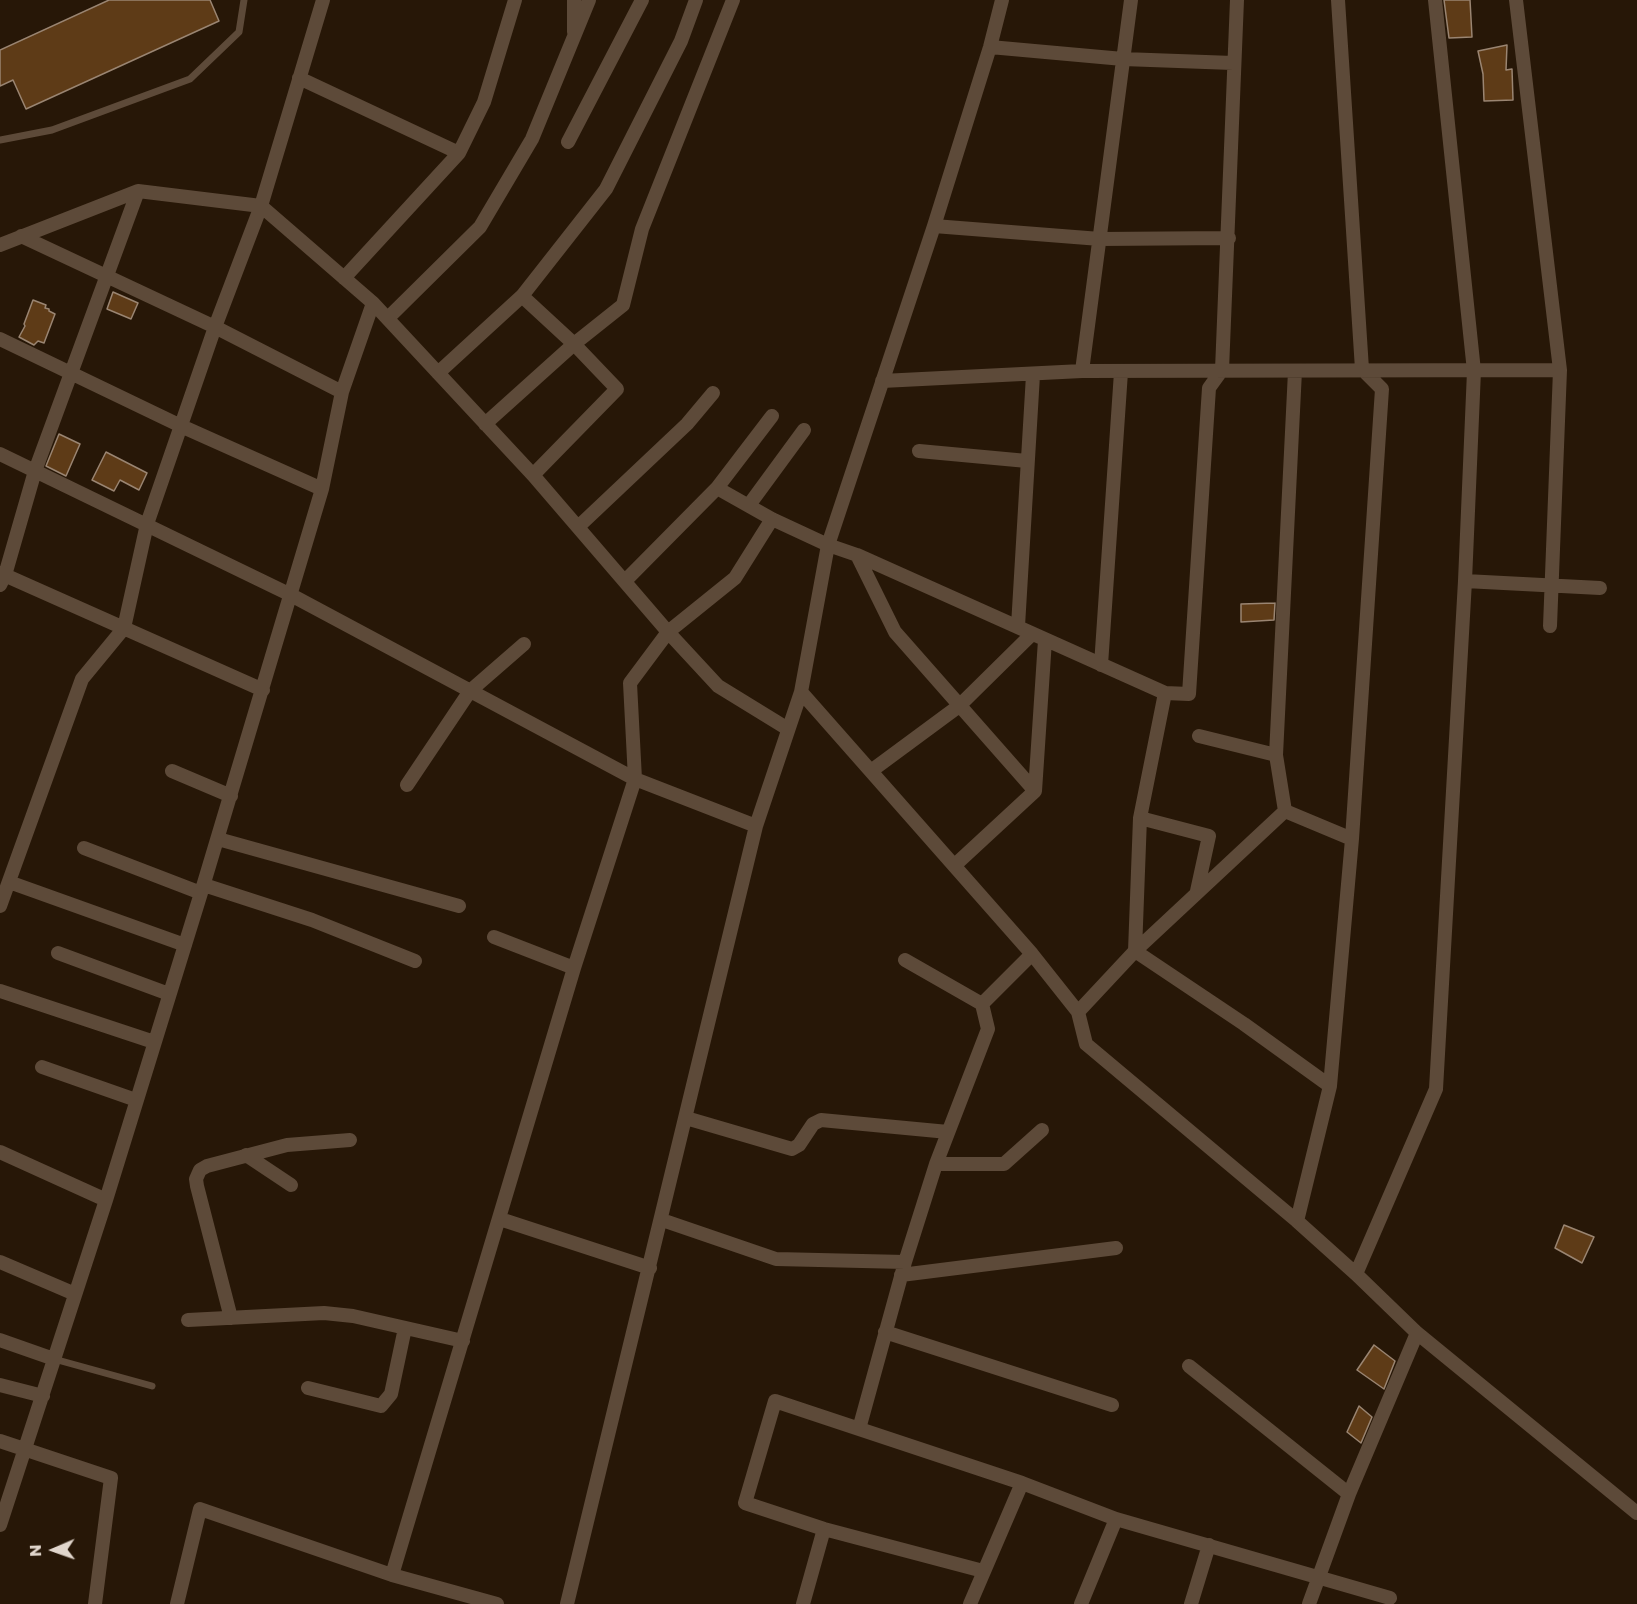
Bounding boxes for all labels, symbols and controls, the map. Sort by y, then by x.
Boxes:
north arrow [24,1520,84,1580]
text: N [24,1544,47,1557]

